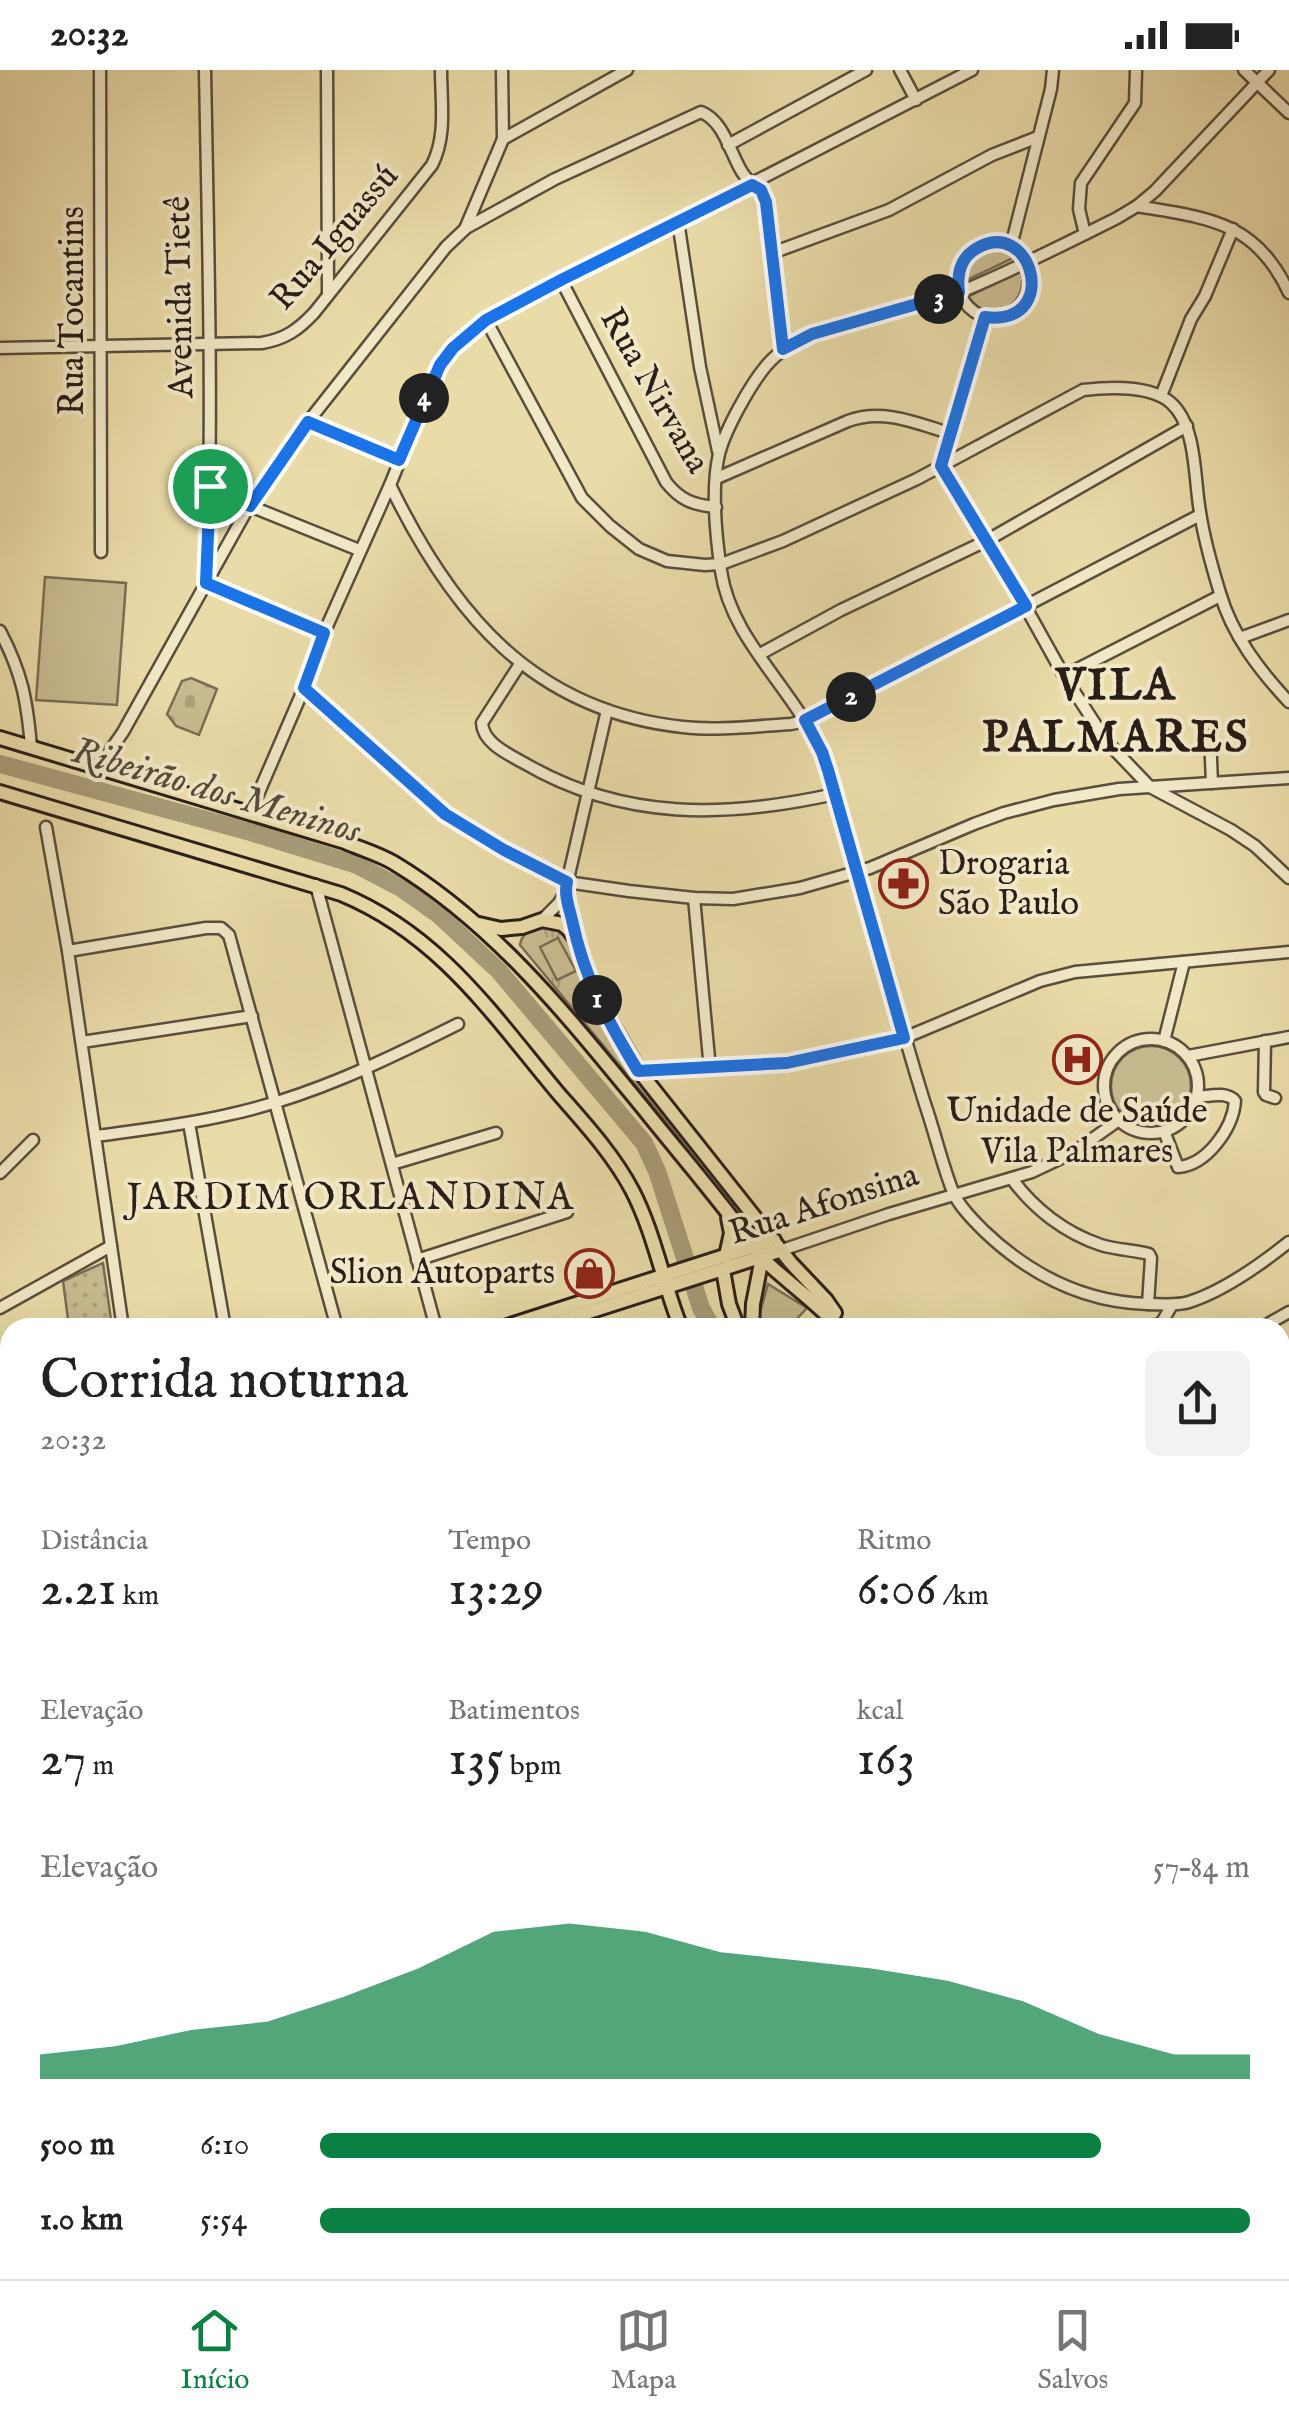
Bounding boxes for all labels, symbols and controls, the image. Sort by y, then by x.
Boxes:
text: 20:32 [50,11,129,59]
street label: Rua Iguassú [261,156,409,320]
street label: Avenida Tietê [157,195,205,400]
street label: Rua Tocantins [51,206,96,416]
pin: 3 [914,274,964,324]
text: 3 [934,281,944,316]
street label: Rua Nirvana [589,300,720,483]
pin: 4 [399,373,449,423]
text: 4 [417,380,431,415]
pin [168,444,253,529]
icon: arrive [183,459,238,514]
district label: VILA PALMARES [982,658,1250,767]
pin: 2 [826,672,876,722]
text: 2 [844,679,858,714]
water label: Ribeirão dos Meninos [66,728,367,856]
place label: Drogaria São Paulo [938,842,1079,927]
pharmacy icon: Drogaria São Paulo [877,858,929,910]
pin: 1 [572,975,622,1025]
text: 1 [592,982,602,1017]
hospital icon: Unidade de Saúde Vila Palmares [1051,1034,1103,1086]
place label: Unidade de Saúde Vila Palmares [946,1090,1208,1175]
street label: Rua Afonsina [724,1153,925,1257]
district label: JARDIM ORLANDINA [122,1175,576,1223]
shop icon: Slion Autoparts [564,1247,616,1299]
place label: Slion Autoparts [329,1251,555,1296]
text: Corrida noturna [40,1347,408,1417]
button: share [1145,1351,1250,1456]
text: 20:32 [40,1420,106,1461]
text: Distância [40,1524,148,1559]
text: Tempo [448,1524,531,1559]
text: Ritmo [857,1524,931,1559]
text: 2.21 [40,1559,116,1622]
text: 13:29 [448,1559,544,1622]
text: 6:06 [857,1559,937,1622]
text: km [116,1579,159,1614]
text: /km [937,1579,989,1614]
text: Elevação [40,1694,143,1729]
text: Batimentos [448,1694,580,1729]
text: kcal [857,1694,903,1729]
text: 27 [40,1729,86,1792]
text: 135 [448,1729,504,1792]
text: 163 [857,1729,915,1792]
text: m [86,1749,114,1784]
text: bpm [504,1749,562,1784]
text: Elevação [40,1848,158,1889]
text: 57–84 m [1153,1848,1250,1889]
text: 500 m [40,2125,115,2166]
text: 6:10 [200,2125,249,2166]
text: 1.0 km [40,2200,123,2241]
text: 5:54 [200,2200,247,2241]
tab: Início [181,2303,249,2398]
tab: Mapa [611,2303,676,2398]
tab: Salvos [1038,2303,1108,2398]

